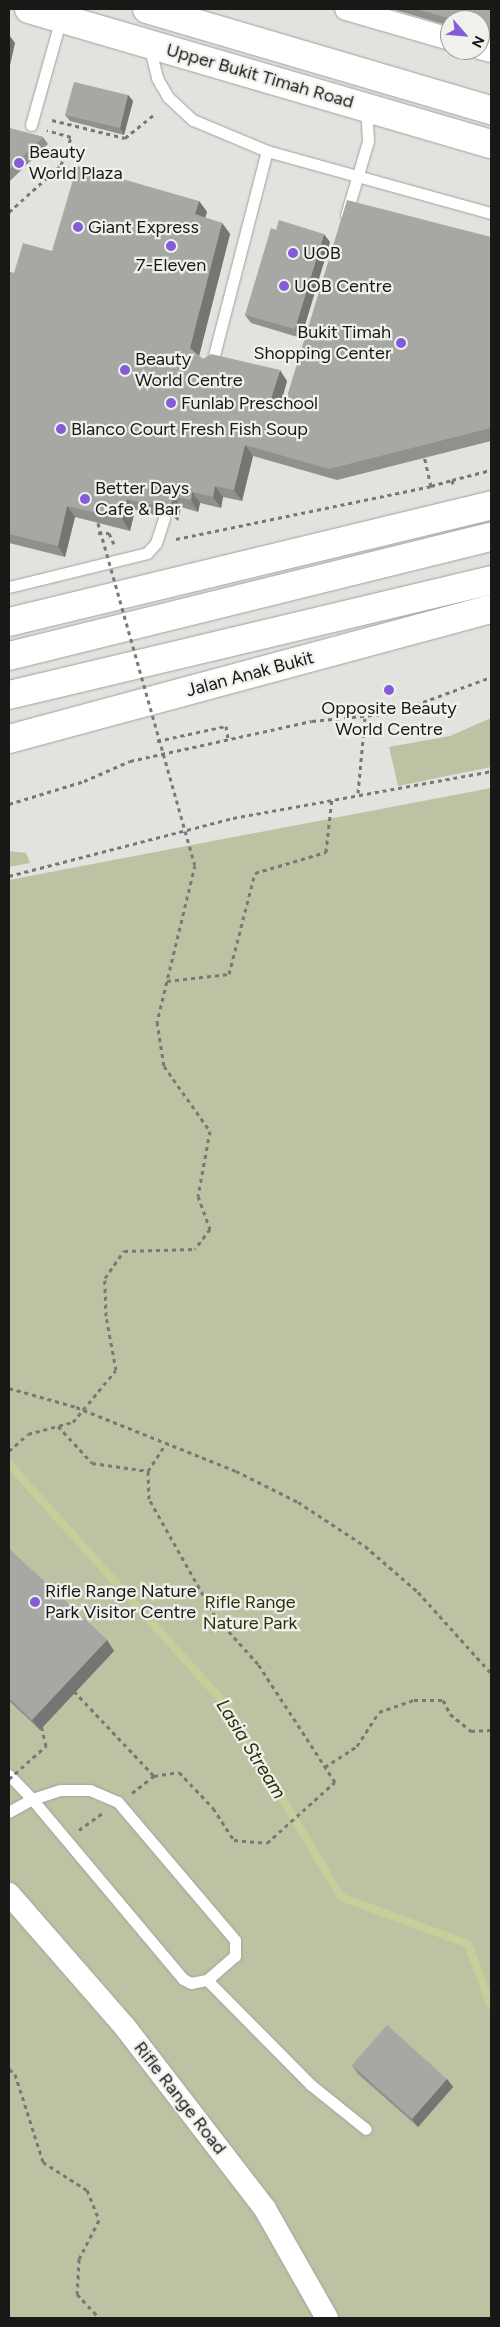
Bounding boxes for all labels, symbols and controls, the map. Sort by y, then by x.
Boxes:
north arrow [440,10,490,60]
text: N [468,33,488,50]
street label: Upper Bukit Timah Road [164,39,356,113]
place label: Beauty World Plaza [29,142,123,184]
marker: Beauty World Plaza [13,157,25,169]
place label: Giant Express [88,216,199,238]
marker: Giant Express [72,221,84,233]
marker: 7-Eleven [165,240,177,252]
place label: UOB [303,242,341,264]
marker: UOB [287,247,299,259]
place label: 7-Eleven [136,254,206,276]
place label: UOB Centre [294,275,392,297]
marker: UOB Centre [278,280,290,292]
place label: Bukit Timah Shopping Center [253,322,391,364]
marker: Bukit Timah Shopping Center [395,337,407,349]
place label: Beauty World Centre [135,349,243,392]
marker: Beauty World Centre [119,364,131,376]
place label: Funlab Preschool [181,392,318,414]
marker: Funlab Preschool [165,397,177,409]
place label: Blanco Court Fresh Fish Soup [71,418,308,440]
marker: Blanco Court Fresh Fish Soup [55,423,67,435]
place label: Better Days Cafe & Bar [95,478,189,520]
marker: Better Days Cafe & Bar [79,493,91,505]
street label: Jalan Anak Bukit [184,647,316,701]
marker: Opposite Beauty World Centre [383,684,395,696]
place label: Opposite Beauty World Centre [321,698,457,741]
place label: Rifle Range Nature Park Visitor Centre [45,1581,197,1624]
park label: Rifle Range Nature Park [203,1592,297,1635]
marker: Rifle Range Nature Park Visitor Centre [29,1596,41,1608]
water label: Lasia Stream [211,1695,291,1803]
street label: Rifle Range Road [129,2037,231,2159]

